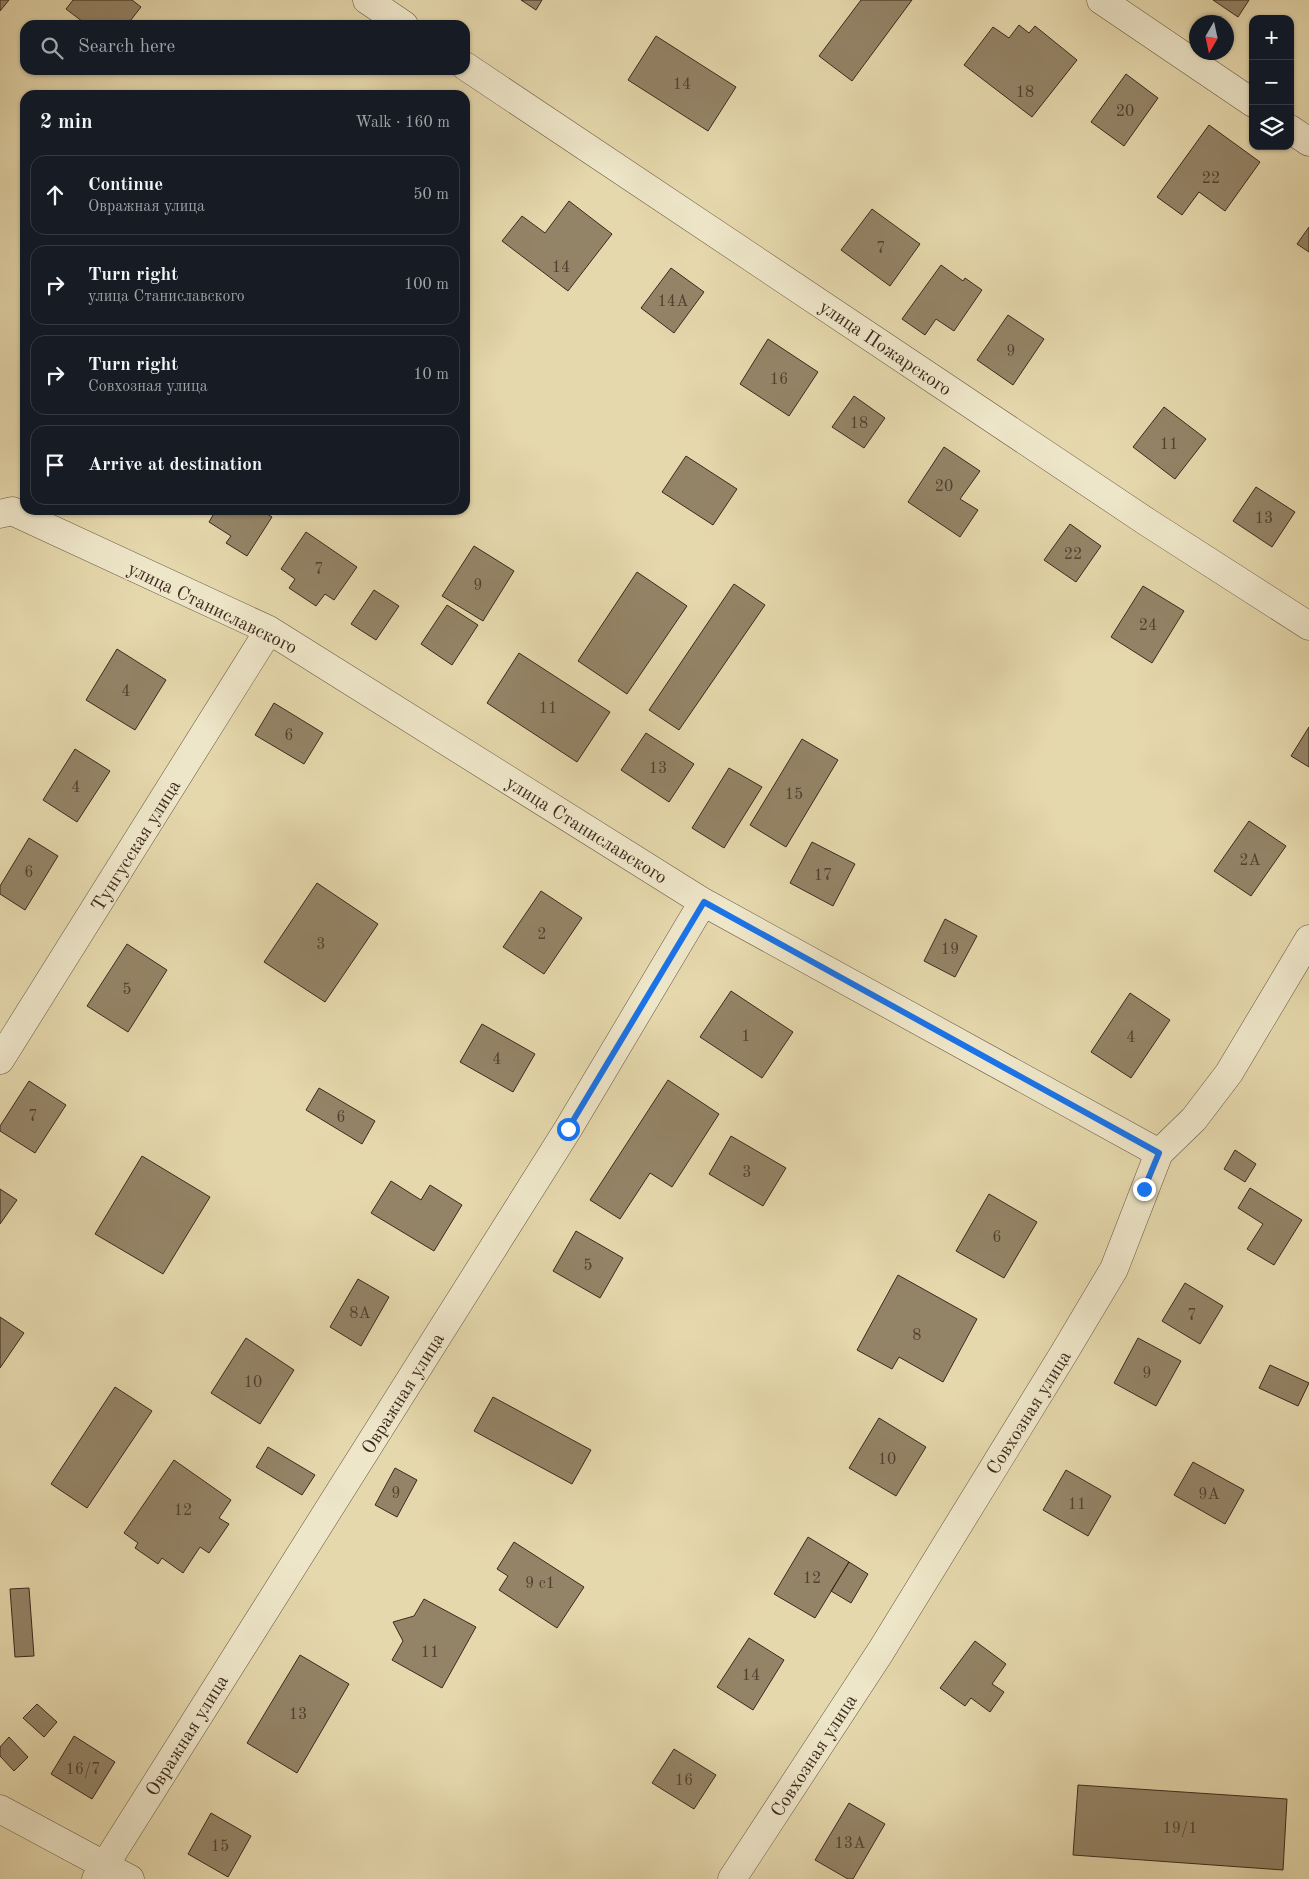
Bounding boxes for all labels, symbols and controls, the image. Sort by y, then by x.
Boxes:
north arrow [1189,15,1234,60]
map controls [1249,15,1294,150]
button: + [1249,15,1294,60]
search box [20,20,470,75]
icon: search [38,34,66,62]
text: Search here [78,38,175,57]
button: − [1249,60,1294,105]
house number: 14 [673,77,691,93]
house number: 18 [1016,85,1034,101]
house number: 20 [1116,104,1134,120]
button: layers [1249,105,1294,150]
text: 2 min [40,112,93,133]
text: Walk · 160 m [355,115,450,131]
house number: 22 [1202,171,1220,187]
text: Continue [88,176,163,195]
icon: ahead [41,181,69,209]
text: 50 m [413,187,449,203]
text: Овражная улица [88,199,205,215]
house number: 7 [876,241,886,257]
house number: 14 [552,260,570,276]
text: Turn right [88,266,178,285]
icon: right [41,271,69,299]
text: 100 m [404,277,449,293]
text: улица Станиславского [88,289,245,305]
house number: 14А [658,294,688,310]
street label: улица Пожарского [815,298,954,400]
house number: 9 [1006,344,1016,360]
text: Turn right [88,356,178,375]
icon: right [41,361,69,389]
text: 10 m [413,367,449,383]
house number: 16 [770,372,788,388]
text: Совхозная улица [88,379,208,395]
house number: 18 [850,416,868,432]
house number: 11 [1160,437,1178,453]
icon: arrive [41,451,69,479]
text: Arrive at destination [88,456,262,475]
house number: 20 [935,479,953,495]
house number: 13 [1255,511,1273,527]
house number: 22 [1064,547,1082,563]
street label: улица Станиславского [124,560,300,659]
house number: 7 [314,562,324,578]
house number: 9 [473,578,483,594]
house number: 24 [1139,618,1157,634]
house number: 4 [121,684,131,700]
house number: 11 [539,701,557,717]
house number: 6 [284,728,294,744]
house number: 13 [649,761,667,777]
street label: улица Станиславского [502,774,670,888]
street label: Тунгусская улица [89,777,185,915]
house number: 4 [71,780,81,796]
house number: 15 [785,787,803,803]
house number: 2А [1239,853,1261,869]
house number: 6 [24,865,34,881]
house number: 17 [814,868,832,884]
house number: 2 [537,927,547,943]
house number: 3 [316,937,326,953]
house number: 19 [941,942,959,958]
house number: 5 [122,982,132,998]
house number: 1 [741,1029,751,1045]
house number: 4 [1126,1030,1136,1046]
house number: 4 [492,1052,502,1068]
house number: 7 [28,1109,38,1125]
house number: 6 [336,1110,346,1126]
route start [557,1118,580,1141]
house number: 3 [742,1165,752,1181]
route end [1133,1178,1156,1201]
house number: 6 [992,1230,1002,1246]
house number: 5 [583,1258,593,1274]
house number: 8А [349,1306,371,1322]
house number: 7 [1187,1308,1197,1324]
house number: 8 [912,1328,922,1344]
street label: Овражная улица [359,1330,449,1458]
street label: Совхозная улица [984,1348,1076,1479]
house number: 9 [1142,1366,1152,1382]
house number: 10 [244,1375,262,1391]
house number: 10 [878,1452,896,1468]
house number: 9 [391,1486,401,1502]
house number: 9А [1198,1487,1220,1503]
house number: 11 [1068,1497,1086,1513]
house number: 12 [174,1503,192,1519]
house number: 12 [803,1571,821,1587]
house number: 9 с1 [525,1576,555,1592]
house number: 11 [421,1645,439,1661]
house number: 14 [742,1668,760,1684]
street label: Овражная улица [143,1672,233,1800]
street label: Совхозная улица [768,1691,862,1821]
house number: 13 [289,1707,307,1723]
house number: 16/7 [65,1762,101,1778]
house number: 16 [675,1773,693,1789]
house number: 19/1 [1162,1821,1198,1837]
house number: 13А [835,1836,865,1852]
house number: 15 [211,1839,229,1855]

